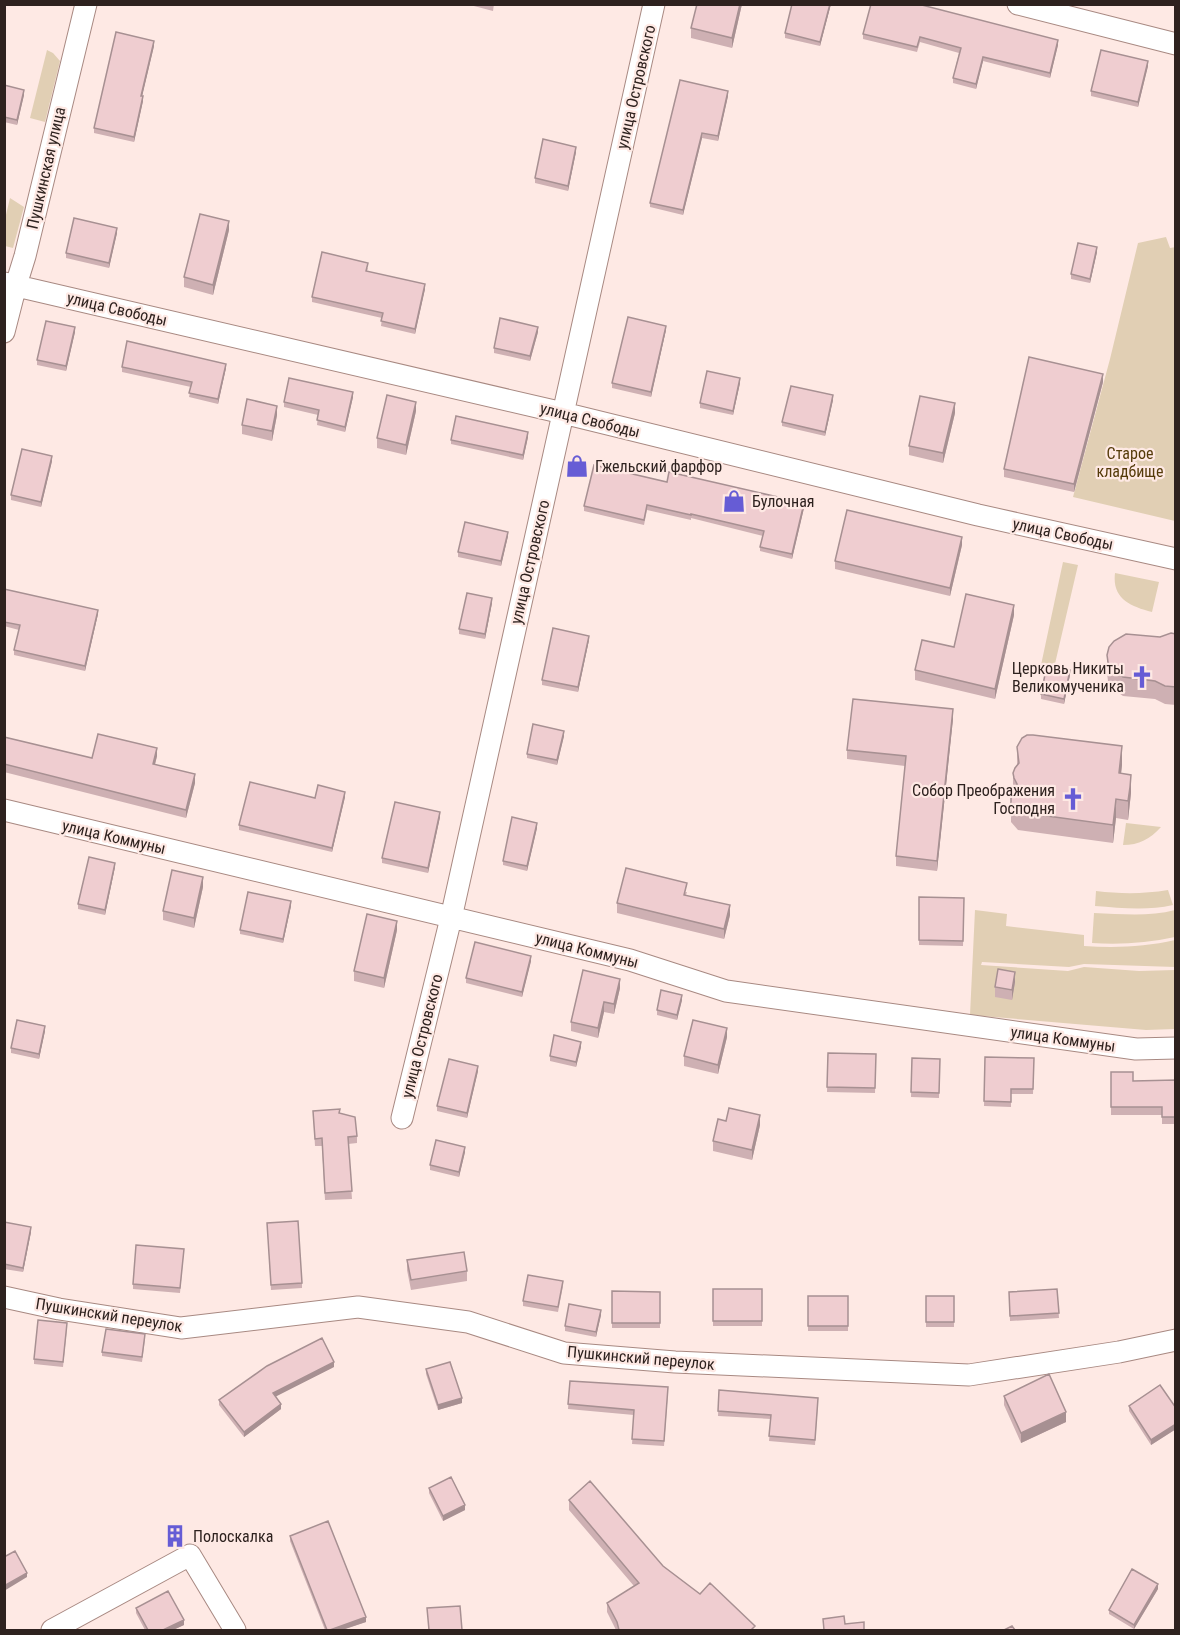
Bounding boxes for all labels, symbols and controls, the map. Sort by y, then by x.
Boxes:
street label: улица Островского [612,23,660,151]
street label: Пушкинская улица [23,105,69,231]
street label: улица Свободы [65,288,169,330]
street label: улица Свободы [538,398,642,442]
park label: Старое кладбище [1096,444,1164,481]
shop icon: Гжельский фарфор [564,453,590,479]
place label: Гжельский фарфор [595,457,722,476]
shop icon: Булочная [721,488,747,514]
place label: Булочная [752,492,815,511]
street label: улица Островского [506,498,554,626]
street label: улица Свободы [1011,514,1115,554]
place label: Церковь Никиты Великомученика [1012,659,1124,696]
church icon: Церковь Никиты Великомученика [1129,664,1155,690]
place label: Собор Преображения Господня [912,781,1055,818]
church icon: Собор Преображения Господня [1060,786,1086,812]
street label: улица Коммуны [60,816,168,858]
street label: улица Коммуны [534,928,640,972]
street label: улица Островского [397,972,447,1100]
street label: улица Коммуны [1009,1022,1117,1056]
street label: Пушкинский переулок [34,1294,184,1336]
street label: Пушкинский переулок [566,1342,716,1374]
building icon: Полоскалка [162,1523,188,1549]
place label: Полоскалка [193,1527,273,1546]

